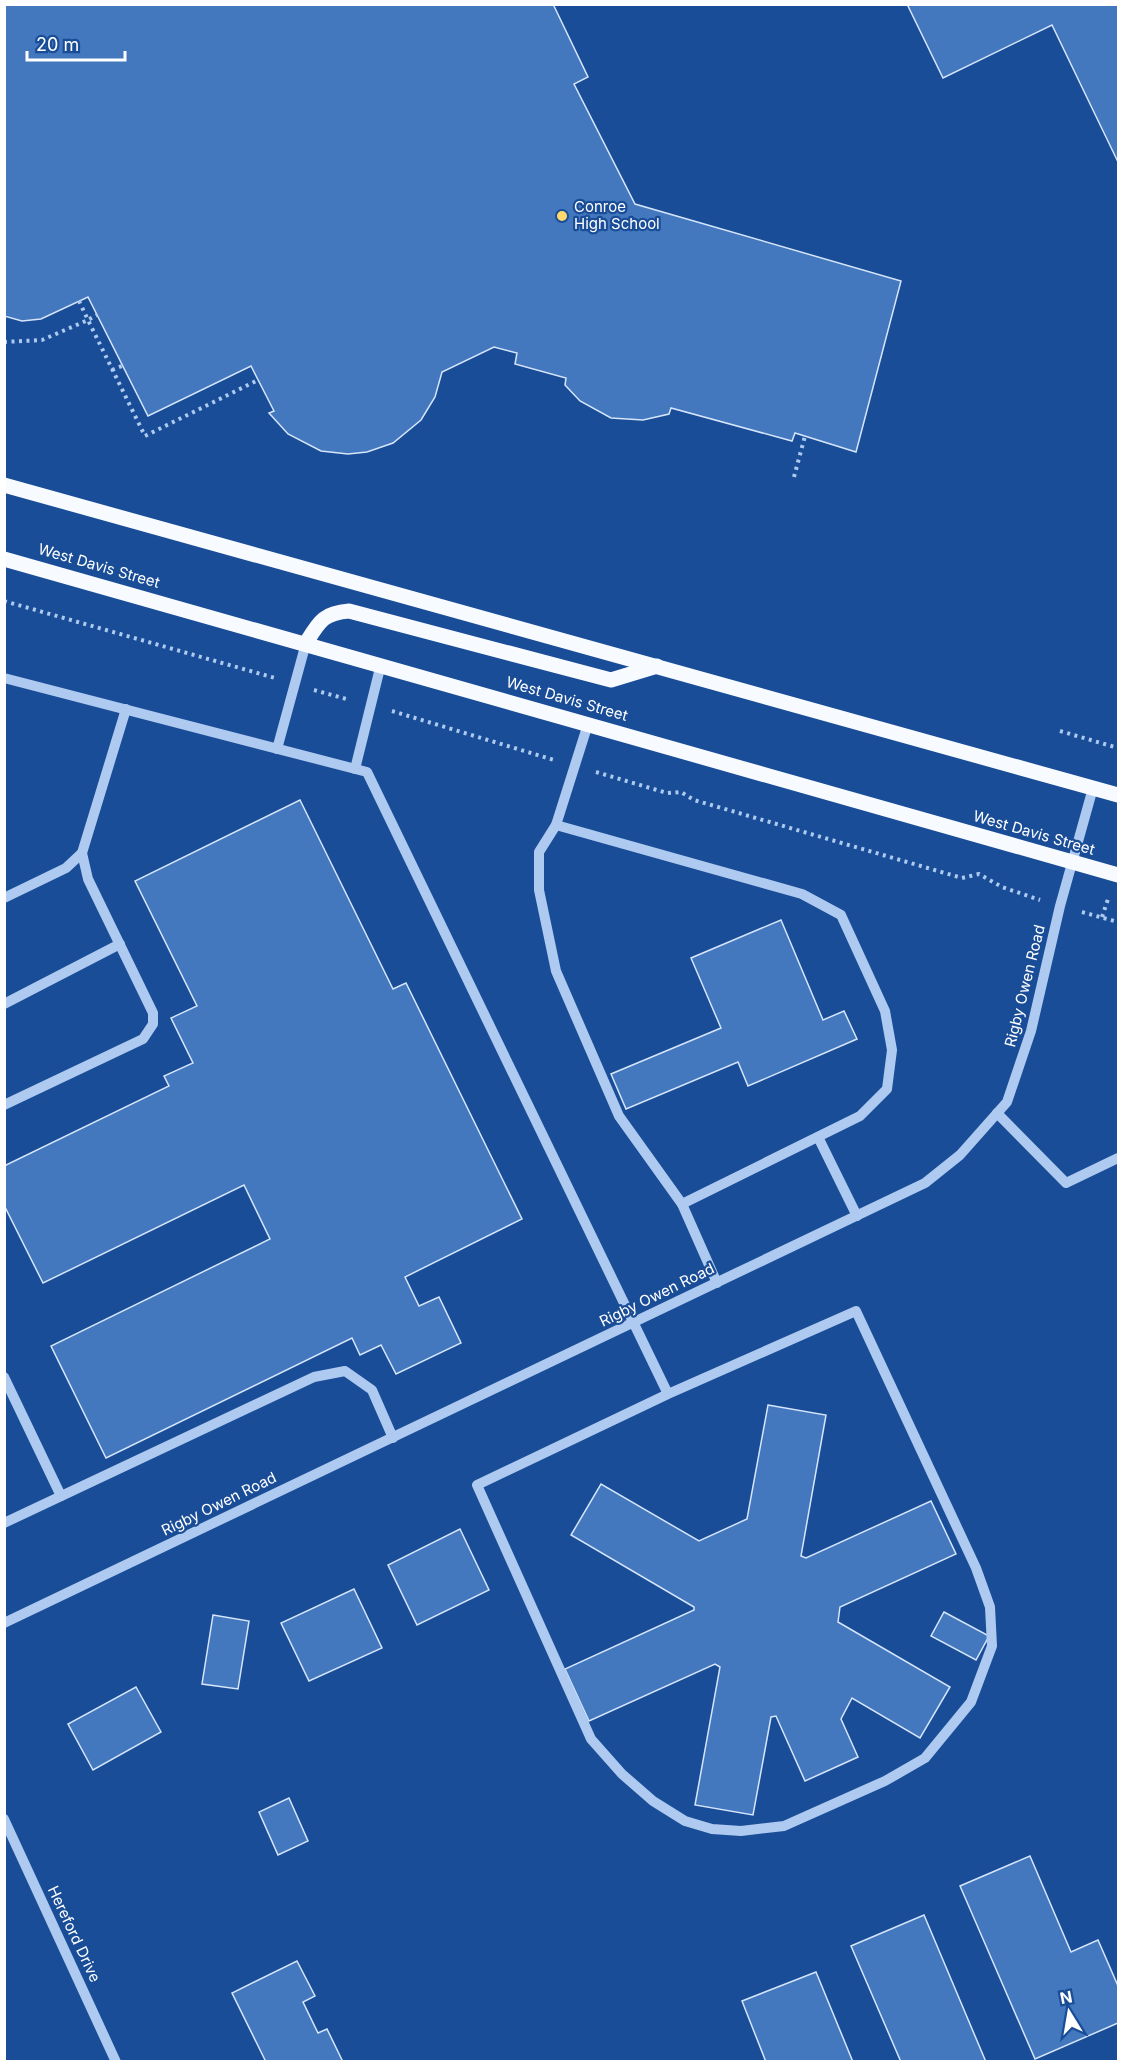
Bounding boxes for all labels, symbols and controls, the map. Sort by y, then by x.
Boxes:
scale bar [27,24,124,62]
text: 20 m [36,34,79,55]
place label: Conroe High School [574,197,660,233]
marker: Conroe High School [555,209,569,223]
street label: West Davis Street [36,539,162,592]
street label: West Davis Street [504,672,630,725]
street label: West Davis Street [971,806,1097,859]
street label: Rigby Owen Road [1000,923,1049,1049]
street label: Rigby Owen Road [596,1259,717,1331]
street label: Rigby Owen Road [158,1468,279,1540]
street label: Hereford Drive [44,1883,105,1985]
north arrow [1039,1982,1099,2042]
text: N [1058,1986,1074,2008]

